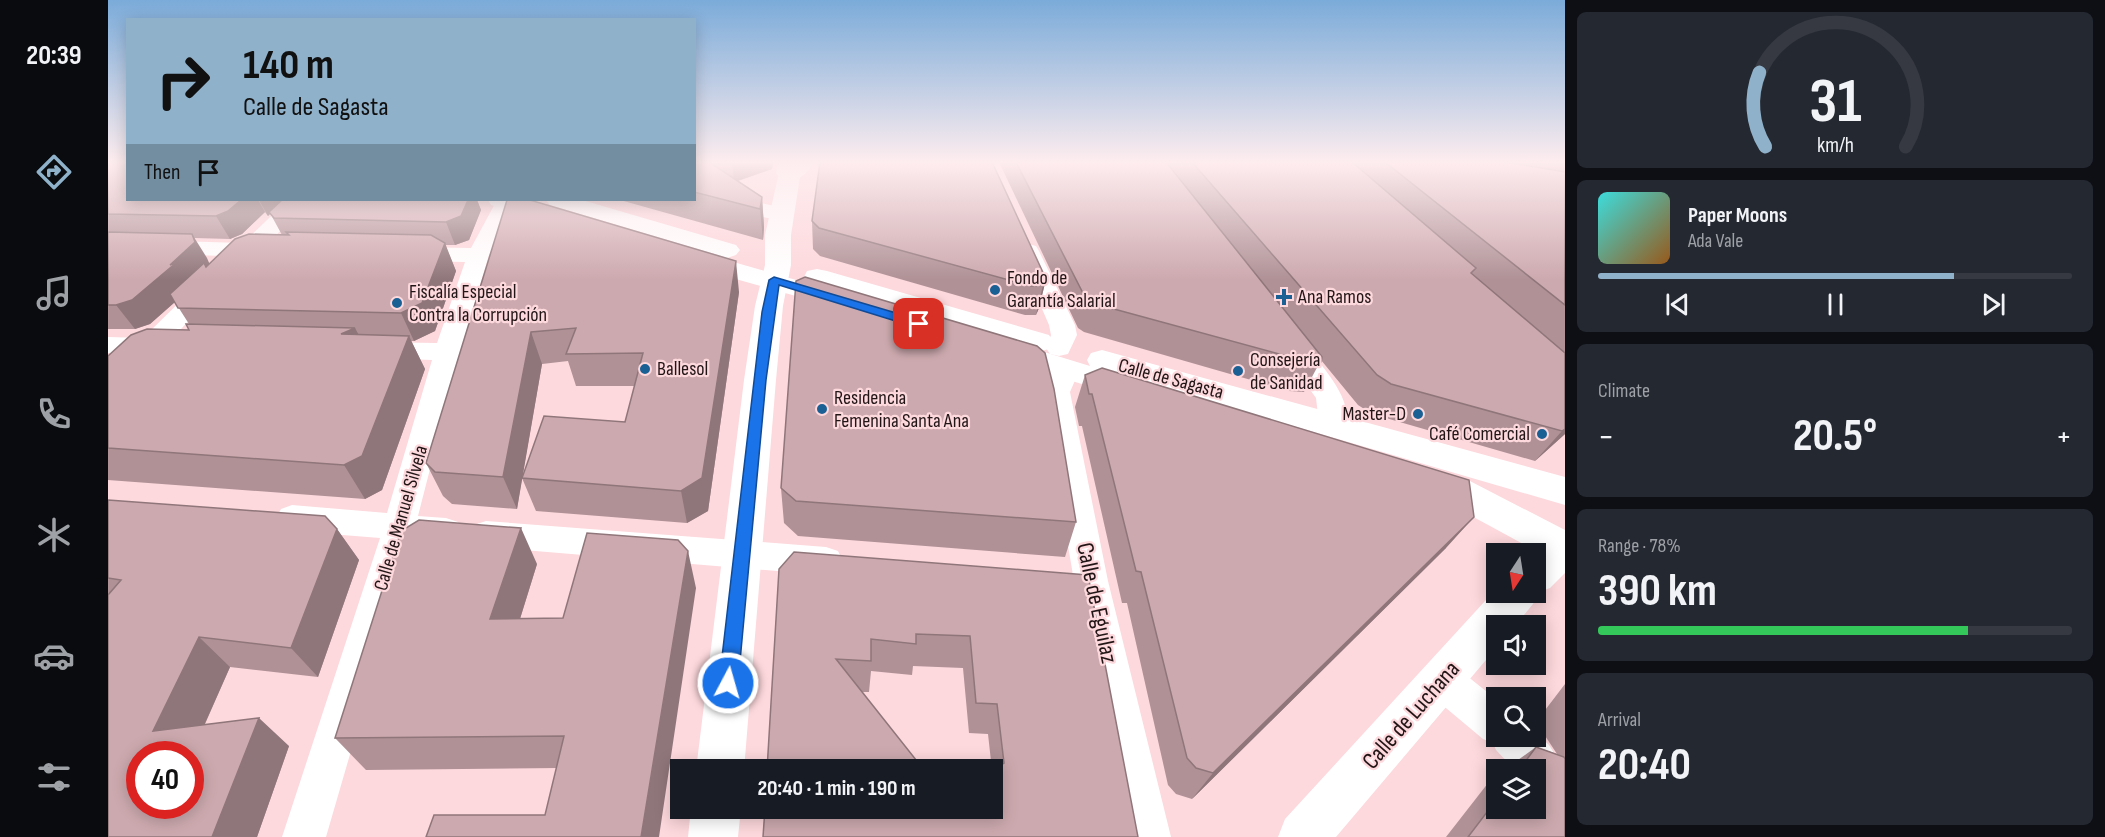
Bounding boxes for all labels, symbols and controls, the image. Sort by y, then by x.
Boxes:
text: 20:39 [26,40,82,72]
text: 140 m [243,40,334,91]
icon: right [144,42,222,120]
text: 31 [1809,65,1861,140]
text: Calle de Sagasta [243,91,389,123]
text: km/h [1816,133,1854,158]
icon: directions [33,151,75,193]
icon: arrive [192,156,225,189]
text: Then [144,159,180,186]
text: Paper Moons [1688,202,1787,229]
text: Ada Vale [1688,229,1743,253]
place label: Fondo de Garantía Salarial [1007,266,1116,313]
icon: music [33,272,75,314]
place label: Fiscalía Especial Contra la Corrupción [409,280,547,327]
marker: Fondo de Garantía Salarial [988,283,1002,297]
place label: Ana Ramos [1297,285,1371,309]
marker: Ana Ramos [1275,288,1293,306]
icon: previous [1661,288,1694,321]
icon: pause [1819,288,1852,321]
icon: next [1977,288,2010,321]
marker: Fiscalía Especial Contra la Corrupción [390,296,404,310]
pin [893,298,944,349]
icon: arrive [902,307,935,340]
place label: Consejería de Sanidad [1250,348,1322,395]
street label: Calle de Sagasta [1116,353,1226,405]
place label: Ballesol [657,357,708,381]
marker: Ballesol [638,362,652,376]
marker: Consejería de Sanidad [1231,364,1245,378]
text: Climate [1598,379,1650,403]
place label: Residencia Femenina Santa Ana [834,386,969,433]
icon: phone [33,393,75,435]
marker: Residencia Femenina Santa Ana [815,402,829,416]
place label: Master-D [1342,402,1406,426]
marker: Master-D [1411,407,1425,421]
text: 20.5° [1793,409,1877,464]
text: − [1598,417,1614,457]
text: + [2056,417,2072,457]
place label: Café Comercial [1429,422,1530,446]
marker: Café Comercial [1535,427,1549,441]
street label: Calle de Manuel Silvela [369,443,433,593]
icon: climate [33,514,75,556]
text: Range · 78% [1598,534,1681,558]
street label: Calle de Eguilaz [1070,540,1124,666]
north arrow [1486,543,1546,603]
map controls [1486,543,1546,819]
text: 390 km [1598,564,1717,619]
button: sound [1486,615,1546,675]
icon: car [33,635,75,677]
position arrow [696,651,760,715]
street label: Calle de Luchana [1356,655,1466,775]
button: search [1486,687,1546,747]
text: Arrival [1598,708,1641,732]
text: 20:40 [1598,738,1691,793]
speed limit sign: 40 [126,741,204,819]
icon: filters [33,756,75,798]
button: layers [1486,759,1546,819]
text: 20:40 · 1 min · 190 m [757,775,916,802]

